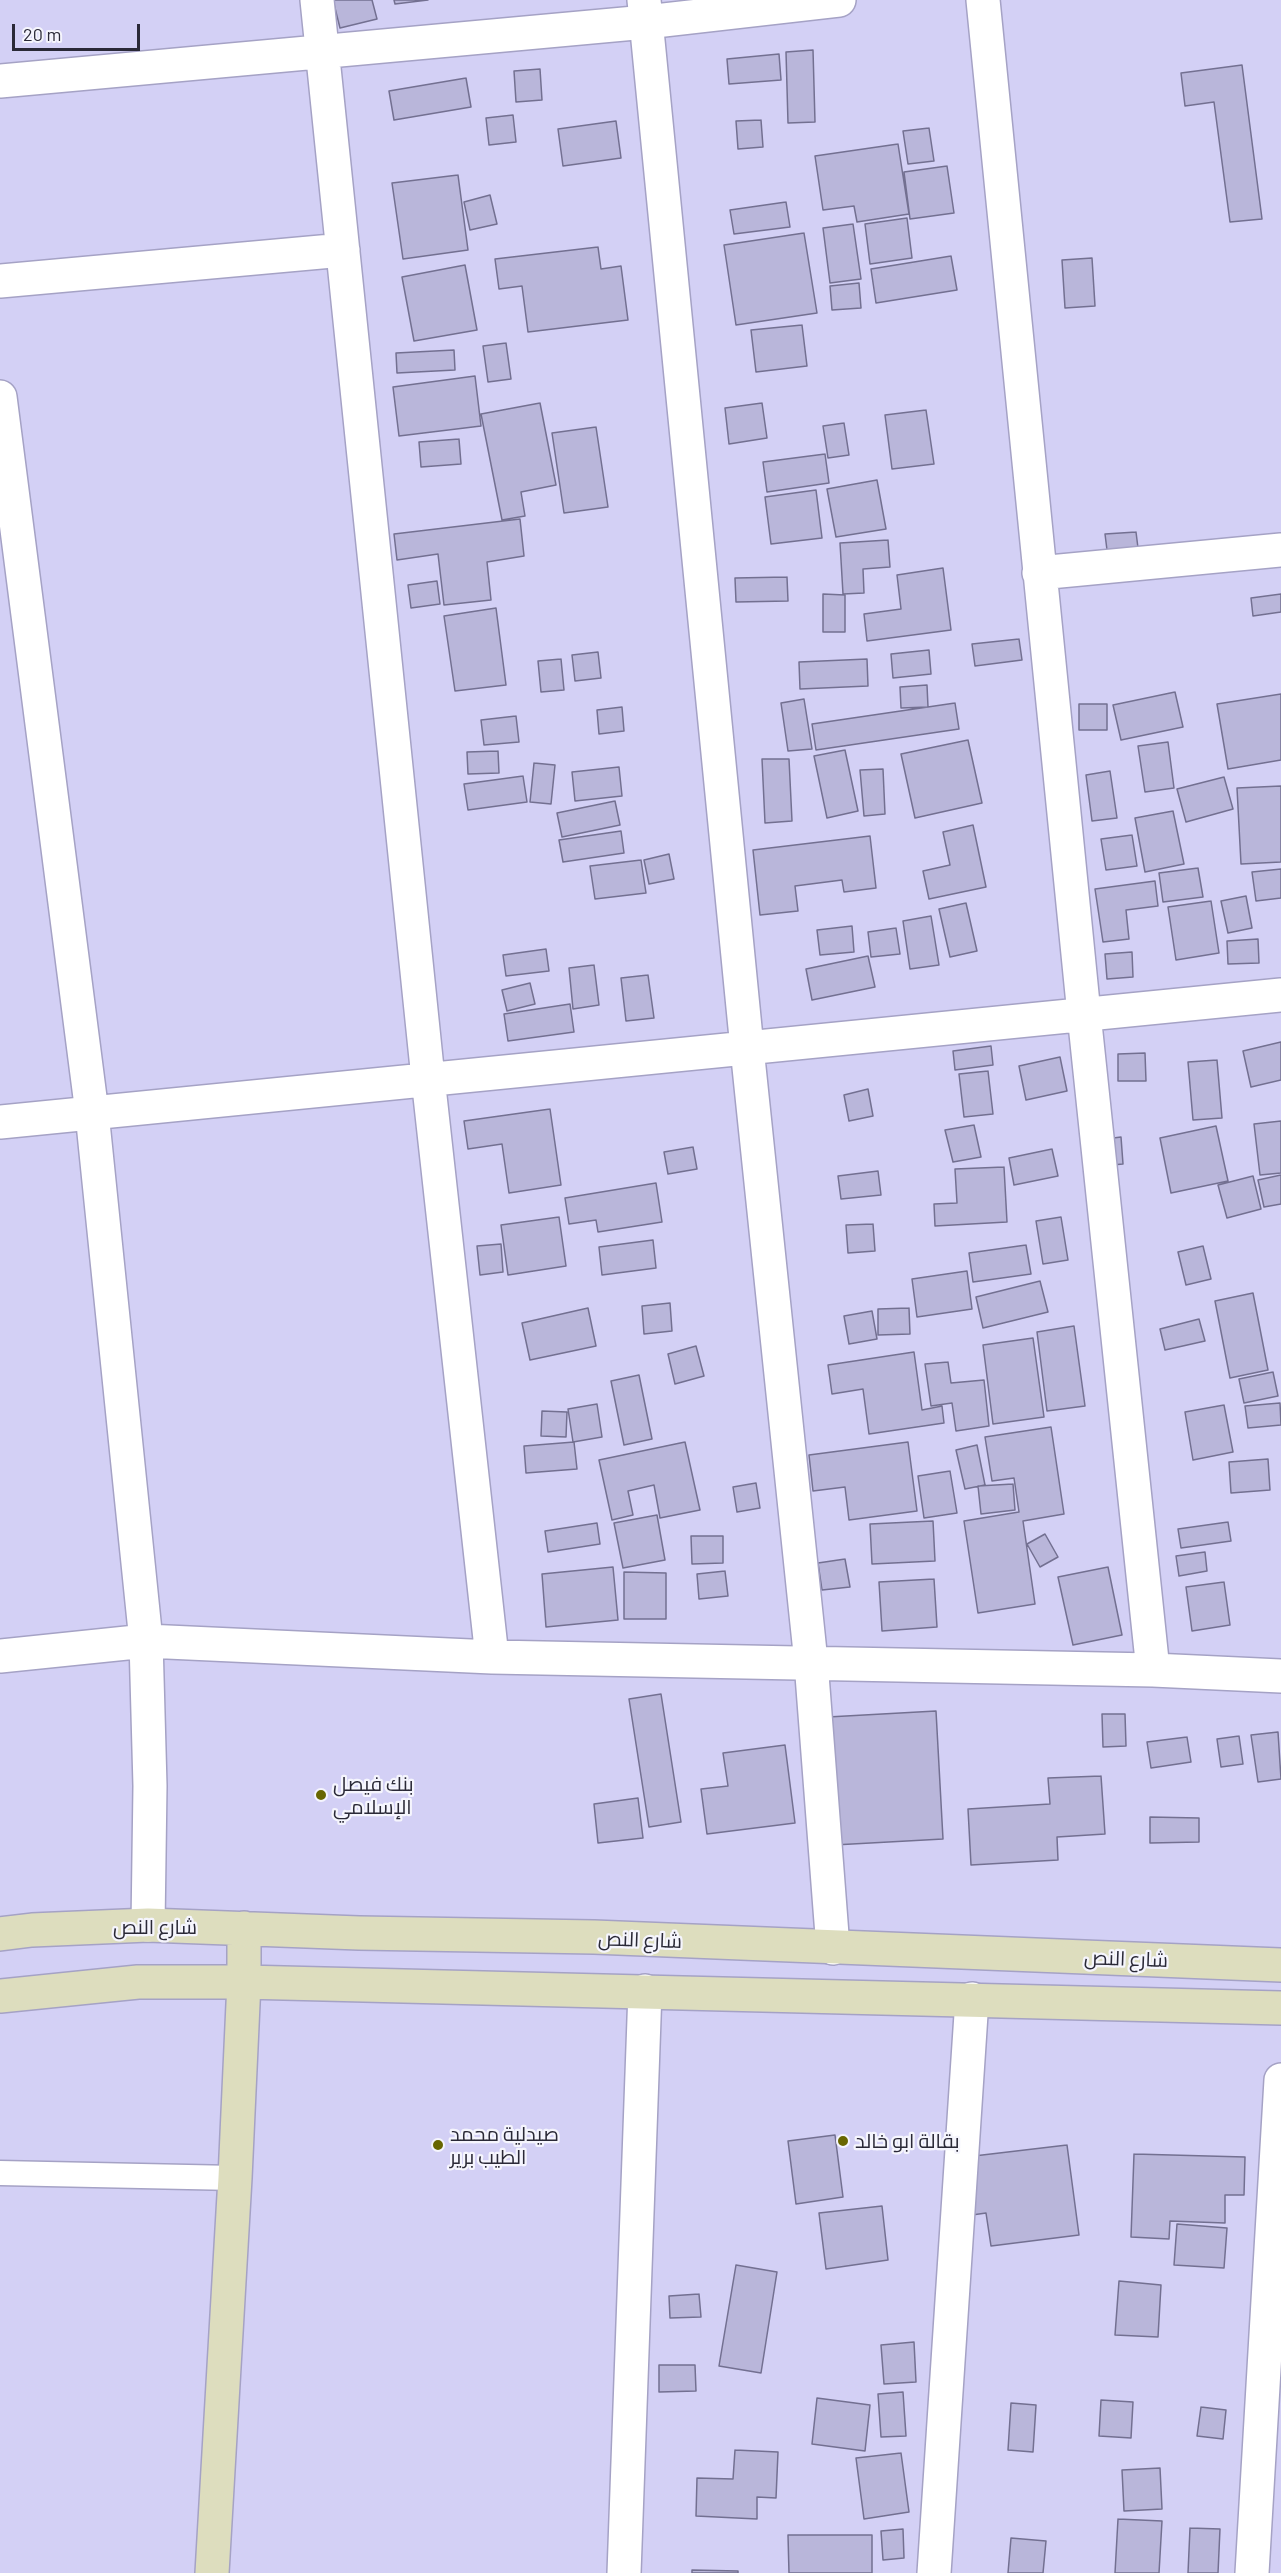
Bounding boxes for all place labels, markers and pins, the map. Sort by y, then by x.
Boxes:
place label: بنك فيصل الإسلامي [333,1772,414,1819]
marker: بنك فيصل الإسلامي [314,1788,328,1802]
place label: صيدلية محمد الطيب برير [450,2122,559,2169]
place label: بقالة ابو خالد [855,2129,960,2153]
marker: بقالة ابو خالد [836,2134,850,2148]
marker: صيدلية محمد الطيب برير [431,2138,445,2152]

